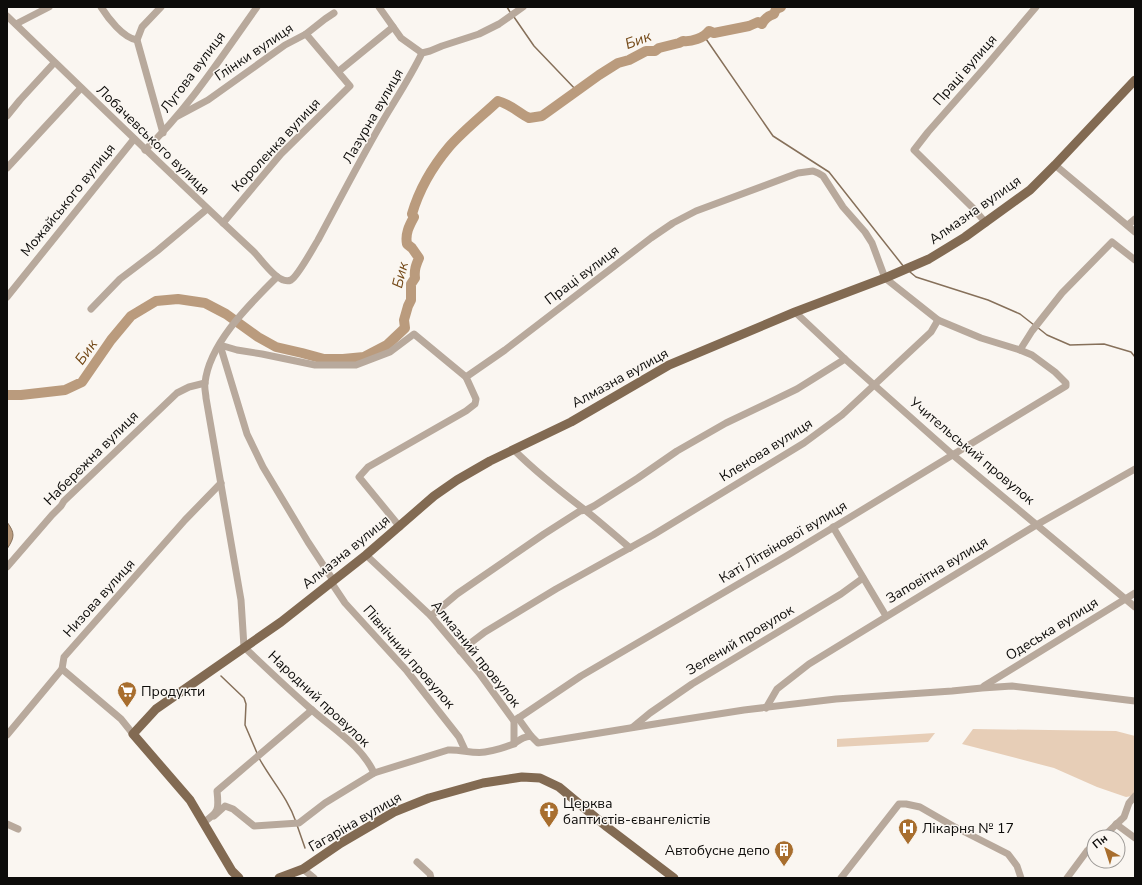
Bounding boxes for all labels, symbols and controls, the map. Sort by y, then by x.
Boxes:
street label: Глінки вулиця [211,19,297,85]
water label: Бик [622,26,655,54]
street label: Лугова вулиця [156,27,230,117]
street label: Праці вулиця [929,30,1001,110]
street label: Лазурна вулиця [338,65,408,167]
street label: Лобачевського вулиця [92,81,214,199]
street label: Короленка вулиця [227,94,325,196]
street label: Можайського вулиця [16,139,120,261]
street label: Алмазна вулиця [925,171,1025,249]
street label: Праці вулиця [541,241,623,309]
water label: Бик [387,259,413,290]
water label: Бик [70,334,103,369]
street label: Алмазна вулиця [568,344,672,412]
street label: Учительський провулок [905,392,1039,509]
street label: Набережна вулиця [39,406,143,510]
street label: Кленова вулиця [716,414,816,486]
street label: Каті Літвінової вулиця [715,496,851,588]
street label: Алмазна вулиця [298,511,394,593]
street label: Заповітна вулиця [882,532,992,608]
street label: Низова вулиця [59,555,139,641]
street label: Одеська вулиця [1002,593,1102,665]
street label: Алмазний провулок [427,597,525,712]
street label: Зелений провулок [683,600,798,680]
street label: Північний провулок [359,601,460,713]
street label: Народний провулок [264,647,375,752]
supermarket icon: Продукти [116,680,138,708]
place label: Продукти [141,682,205,701]
street label: Гагаріна вулиця [305,788,405,856]
place label: Церква баптистів-євангелістів [563,794,711,829]
church icon: Церква баптистів-євангелістів [538,800,560,828]
hospital icon: Лікарня № 17 [897,817,919,845]
place label: Лікарня № 17 [922,819,1014,838]
north arrow [1086,829,1126,869]
text: Пн [1089,831,1111,852]
building icon: Автобусне депо [773,839,795,867]
place label: Автобусне депо [665,841,770,860]

